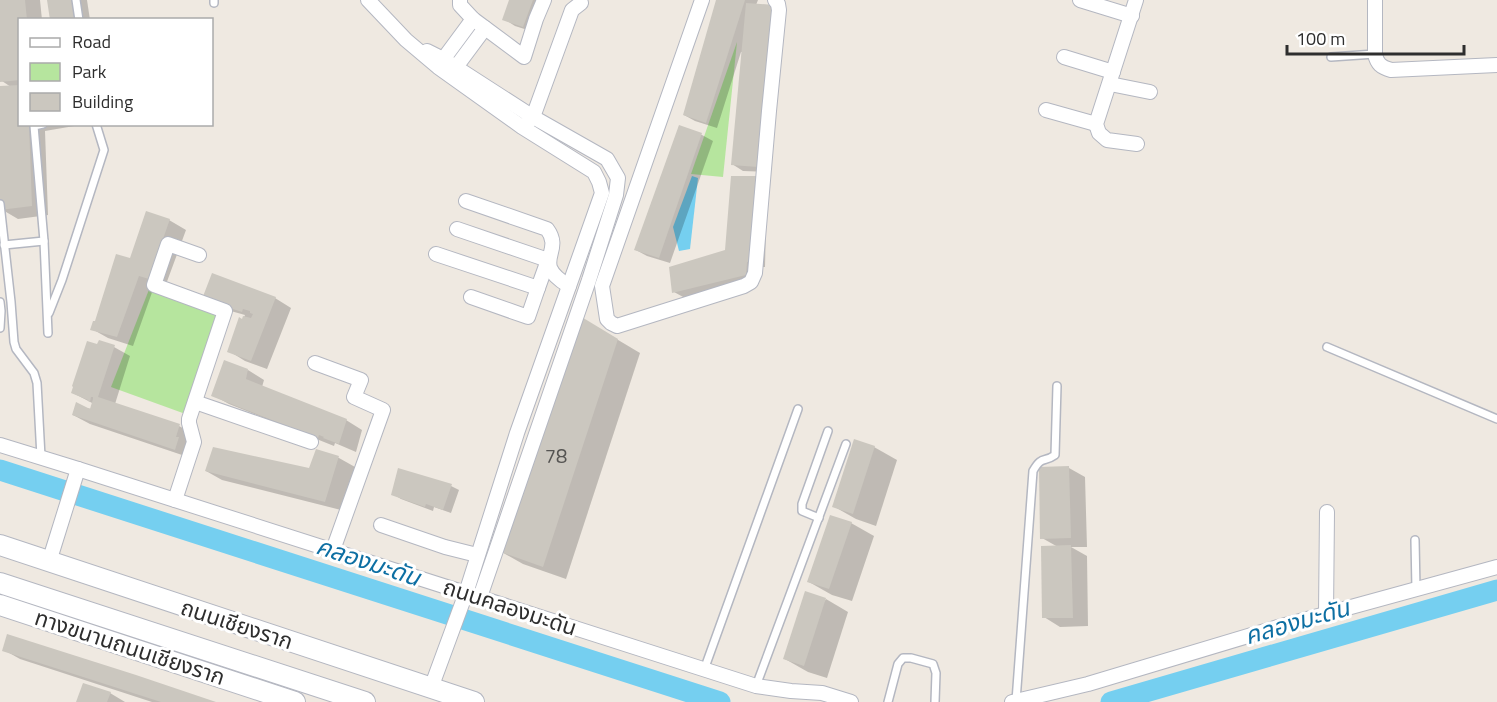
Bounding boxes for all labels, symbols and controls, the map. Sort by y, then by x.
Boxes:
legend [18,18,213,126]
scale bar [1287,18,1464,56]
text: 100 m [1296,25,1345,52]
text: Road [72,28,111,55]
text: Park [72,58,107,85]
text: Building [72,88,133,115]
house number: 78 [545,440,567,471]
water label: คลองมะดัน [312,527,426,595]
street label: ถนนคลองมะดัน [439,569,581,645]
water label: คลองมะดัน [1240,589,1355,653]
street label: ถนนเชียงราก [176,590,298,658]
street label: ทางขนานถนนเชียงราก [30,600,230,694]

